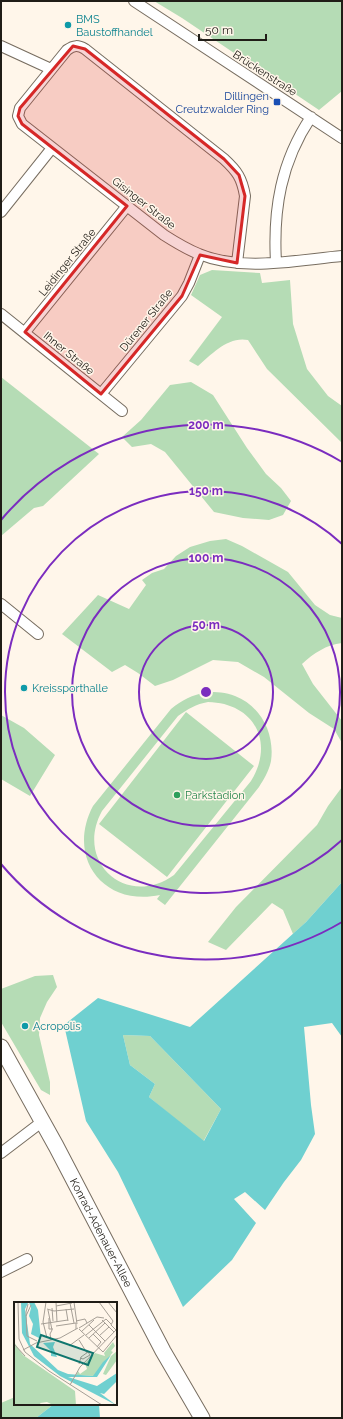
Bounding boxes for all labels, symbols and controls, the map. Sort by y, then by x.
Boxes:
place label: BMS Baustoffhandel [76,13,153,39]
scale bar [199,16,266,42]
marker: BMS Baustoffhandel [63,20,73,30]
text: 50 m [205,23,233,37]
street label: Brückenstraße [230,48,300,99]
place label: Dillingen Creutzwalder Ring [175,90,269,116]
marker: Dillingen Creutzwalder Ring [272,97,282,107]
street label: Gisinger Straße [109,175,178,232]
street label: Leidinger Straße [36,226,99,299]
street label: Dürener Straße [117,286,176,354]
street label: Ihner Straße [41,329,97,378]
text: 200 m [188,418,224,432]
text: 150 m [189,484,223,498]
text: 100 m [189,551,223,565]
text: 50 m [192,618,220,632]
place label: Kreissporthalle [32,682,109,695]
marker: Kreissporthalle [19,683,29,693]
centre of rings [199,685,213,699]
place label: Parkstadion [185,789,245,802]
marker: Parkstadion [172,790,182,800]
place label: Acropolis [33,1020,81,1033]
marker: Acropolis [20,1021,30,1031]
street label: Konrad-Adenauer-Allee [67,1176,135,1290]
inset map [14,1302,117,1405]

